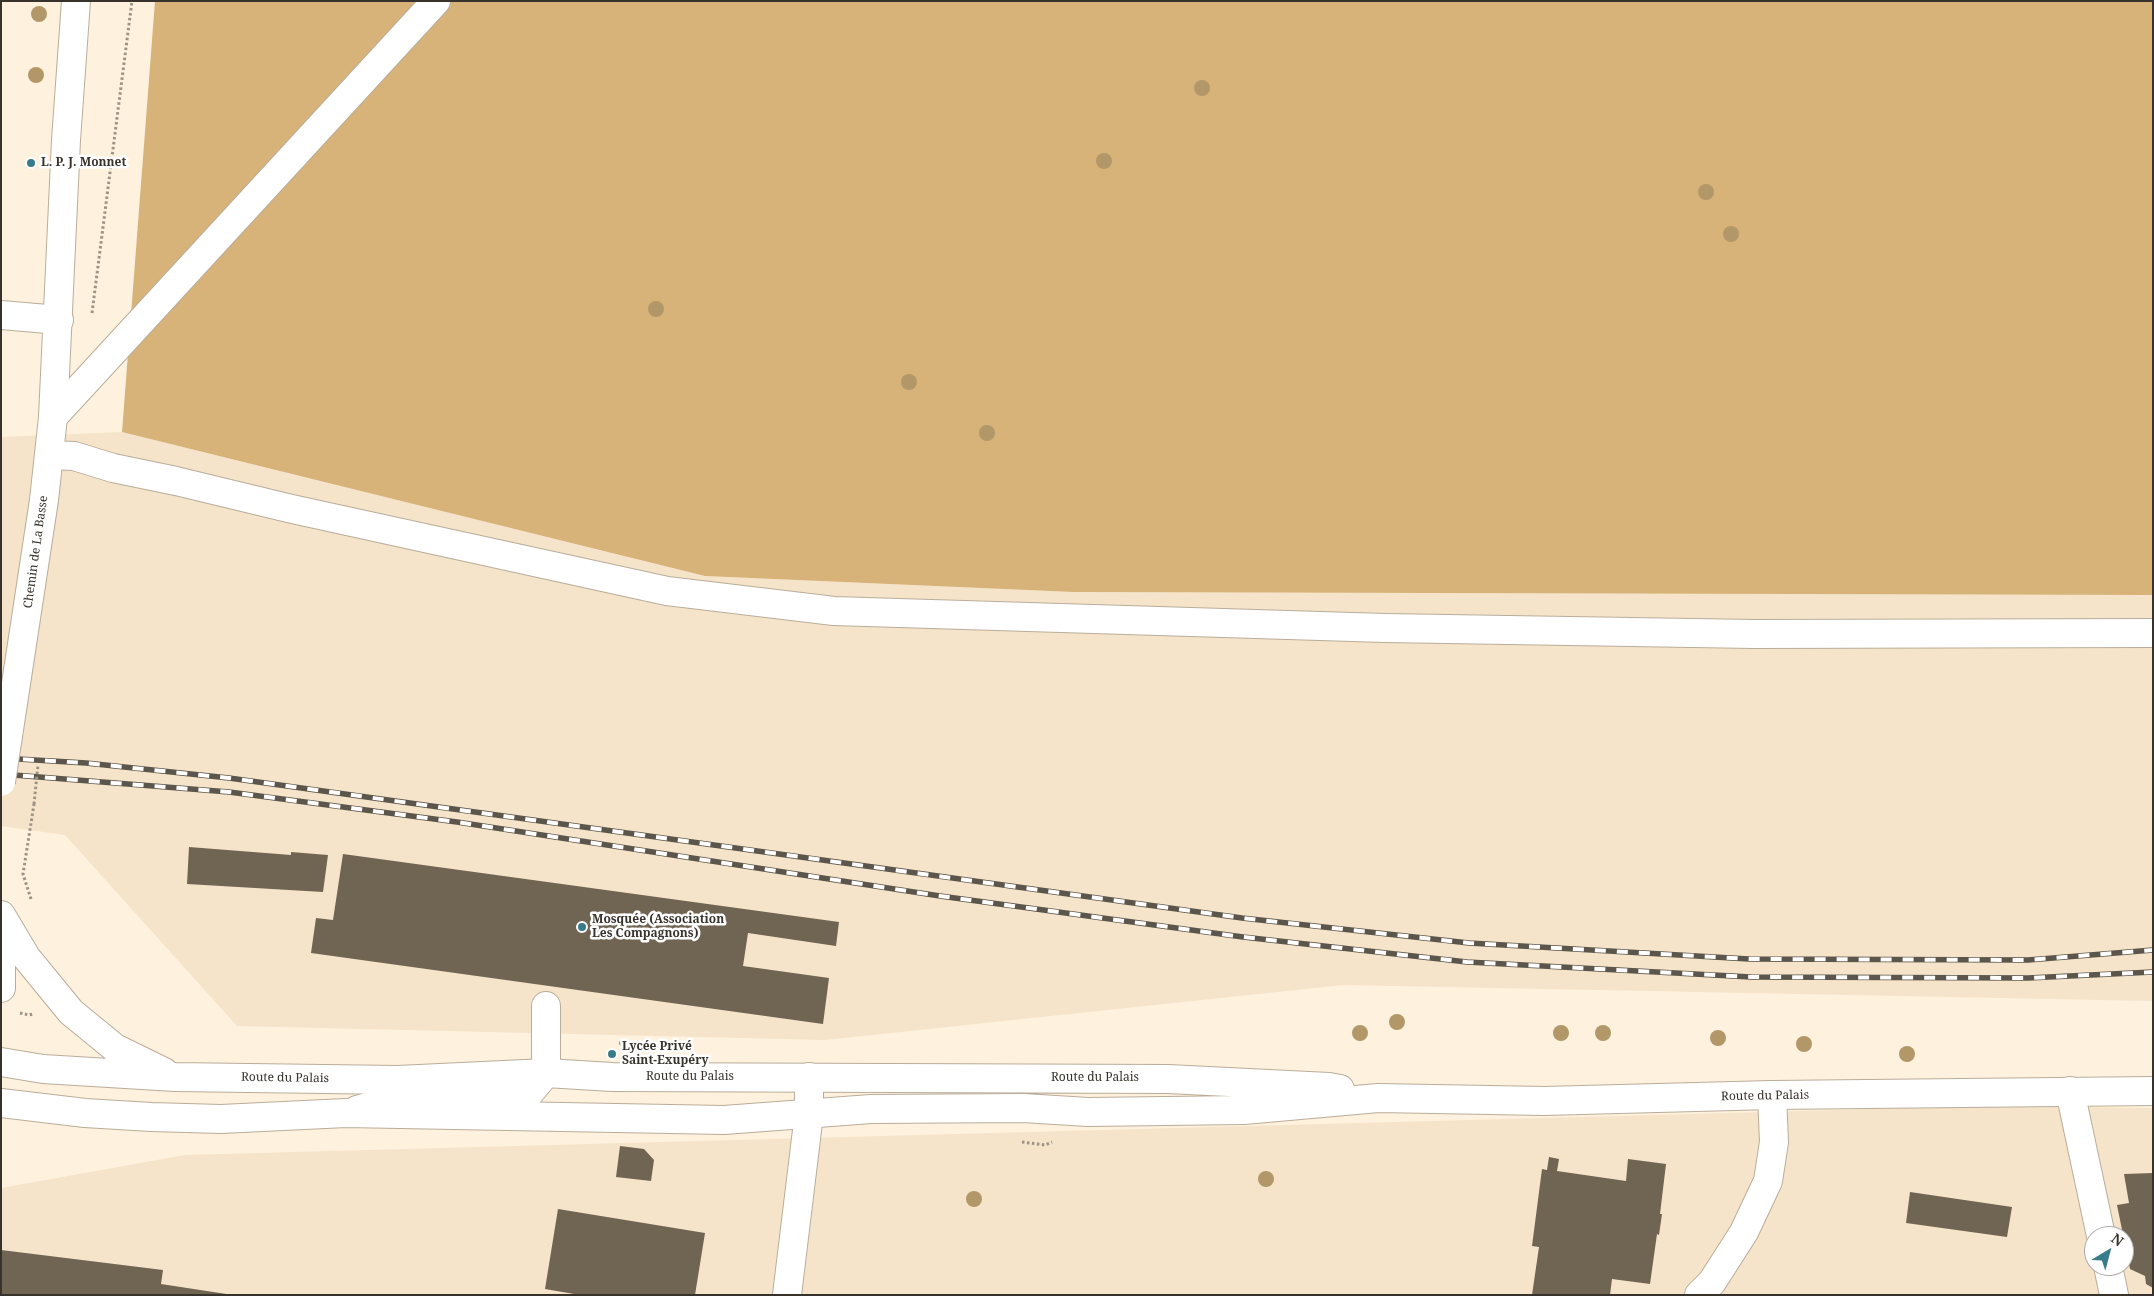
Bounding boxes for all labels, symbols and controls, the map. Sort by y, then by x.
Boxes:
place label: L. P. J. Monnet [41,156,126,170]
marker: L. P. J. Monnet [25,157,37,169]
street label: Chemin de La Basse [21,495,51,609]
place label: Mosquée (Association Les Compagnons) [592,913,724,941]
marker: Mosquée (Association Les Compagnons) [576,921,588,933]
place label: Lycée Privé Saint-Exupéry [622,1040,708,1068]
marker: Lycée Privé Saint-Exupéry [606,1048,618,1060]
street label: Route du Palais [241,1070,329,1086]
street label: Route du Palais [646,1070,734,1084]
street label: Route du Palais [1051,1071,1139,1085]
street label: Route du Palais [1721,1088,1809,1104]
north arrow [2084,1226,2134,1276]
text: N [2108,1229,2128,1250]

